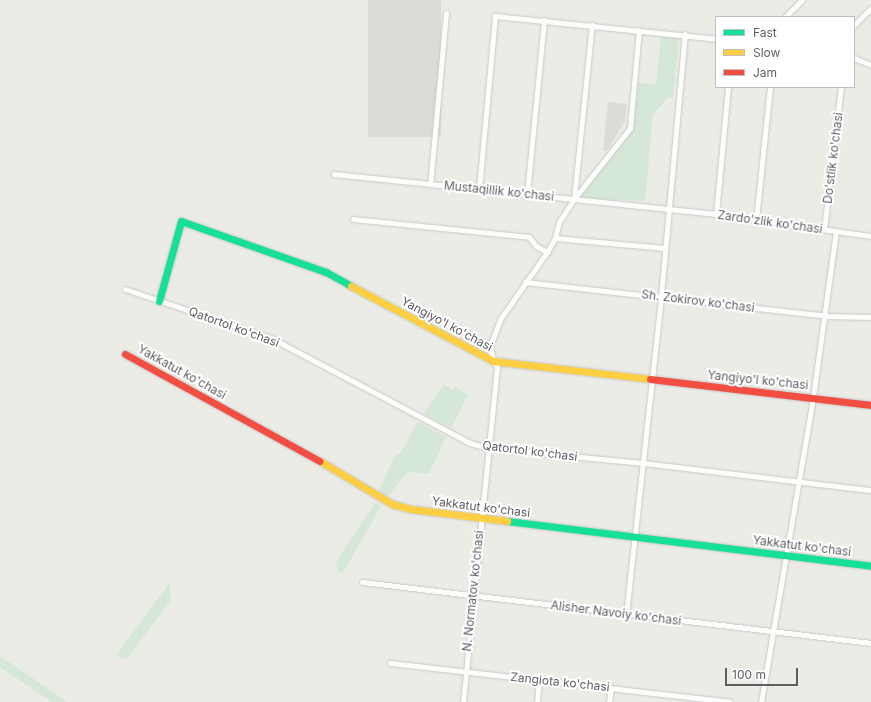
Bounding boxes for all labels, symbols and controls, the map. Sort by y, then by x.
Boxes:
legend [715,16,855,88]
text: Fast [753,25,777,40]
text: Slow [753,45,780,60]
text: Jam [753,65,777,80]
street label: Do'stlik ko'chasi [820,111,846,205]
street label: Mustaqillik ko'chasi [443,178,555,204]
street label: Zardo'zlik ko'chasi [717,208,823,236]
street label: Sh. Zokirov ko'chasi [641,287,755,315]
street label: Yangiyo'l ko'chasi [399,294,495,354]
street label: Qatortol ko'chasi [187,304,281,350]
street label: Yakkatut ko'chasi [135,342,229,402]
street label: Yangiyo'l ko'chasi [707,368,809,392]
street label: Qatortol ko'chasi [482,438,578,464]
street label: Yakkatut ko'chasi [431,494,531,520]
street label: N. Normatov ko'chasi [459,530,487,652]
street label: Yakkatut ko'chasi [752,533,852,559]
street label: Alisher Navoiy ko'chasi [550,598,682,628]
scale bar [727,660,800,686]
text: 100 m [732,667,766,682]
street label: Zangiota ko'chasi [510,670,610,694]

